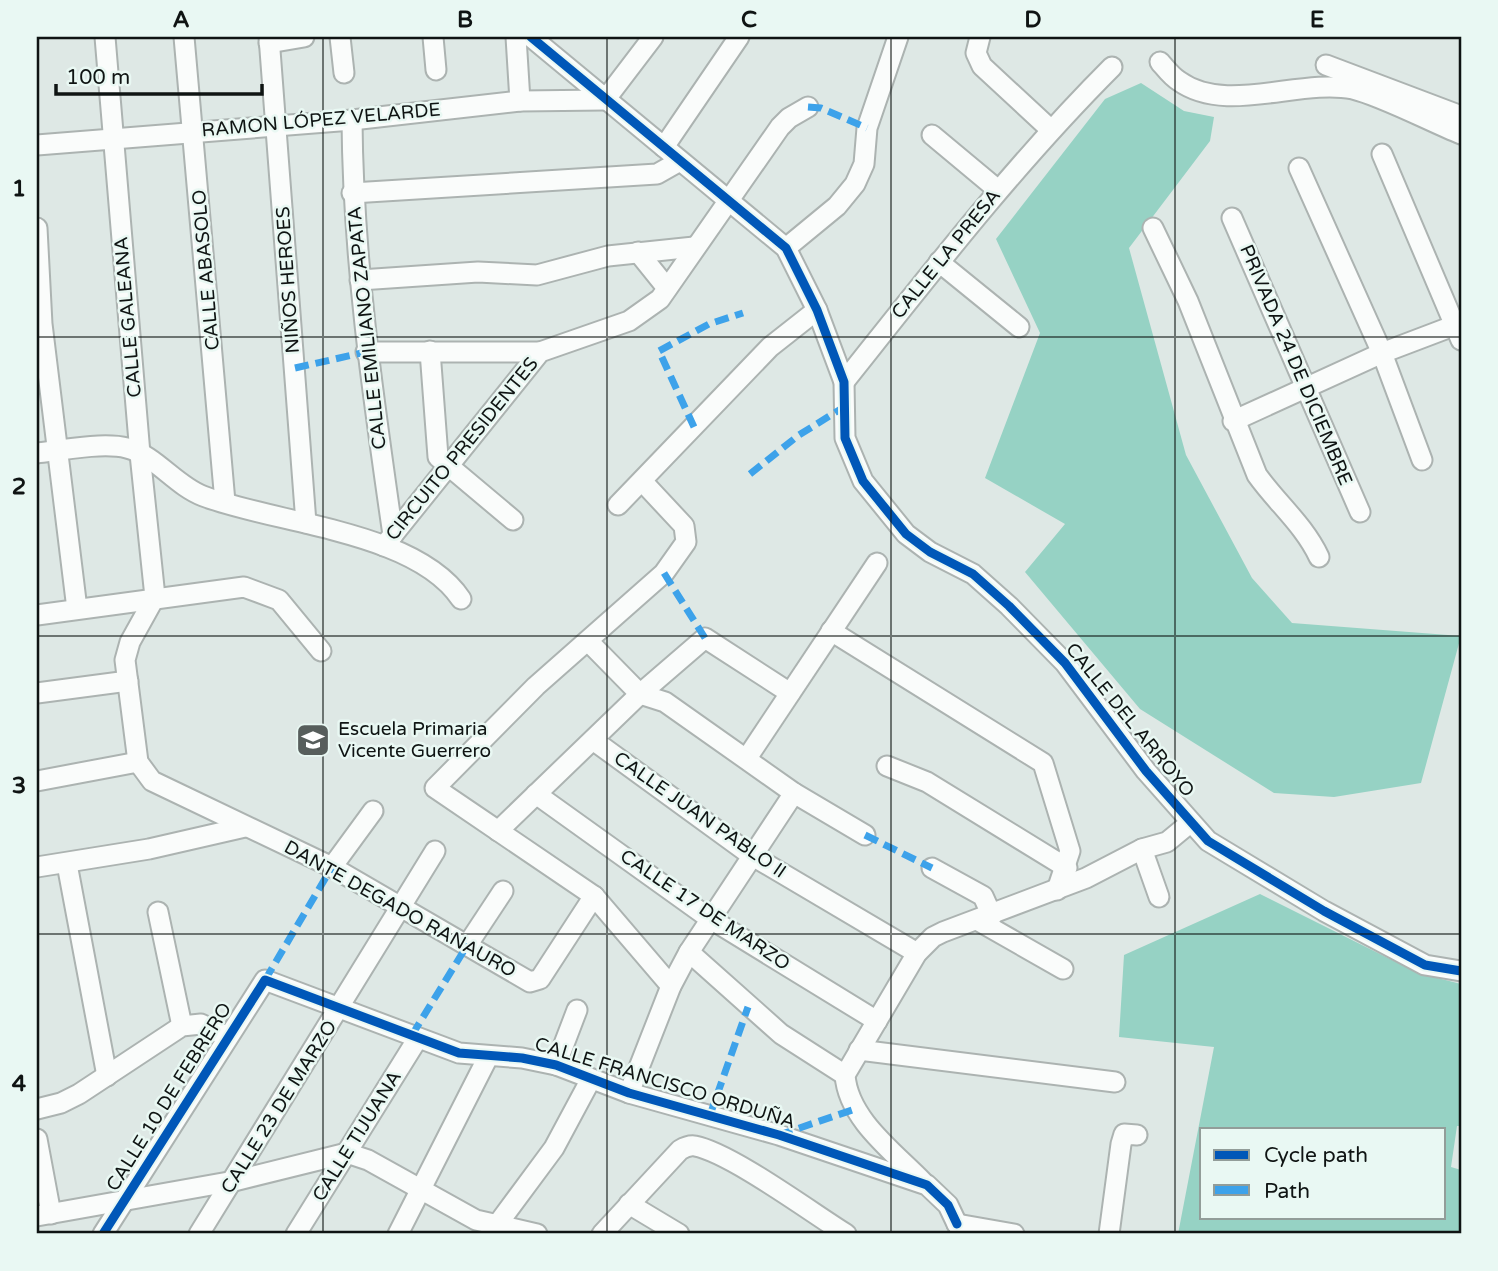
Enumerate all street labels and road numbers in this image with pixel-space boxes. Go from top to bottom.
street label: RAMON LÓPEZ VELARDE [200,98,441,141]
street label: CALLE LA PRESA [887,185,1005,323]
street label: CALLE ABASOLO [188,189,224,351]
street label: CALLE EMILIANO ZAPATA [343,205,391,451]
street label: NIÑOS HEROES [271,206,304,354]
street label: CALLE GALEANA [110,236,146,398]
street label: PRIVADA 24 DE DICIEMBRE [1235,241,1357,489]
street label: CIRCUITO PRESIDENTES [381,353,543,545]
street label: CALLE DEL ARROYO [1061,639,1199,801]
street label: CALLE JUAN PABLO II [610,747,790,883]
street label: DANTE DEGADO RANAURO [280,836,520,982]
street label: CALLE 17 DE MARZO [616,845,794,975]
street label: CALLE 10 DE FEBRERO [102,999,236,1195]
street label: CALLE 23 DE MARZO [217,1016,341,1198]
street label: CALLE FRANCISCO ORDUÑA [532,1032,798,1133]
street label: CALLE TIJUANA [308,1067,406,1205]

